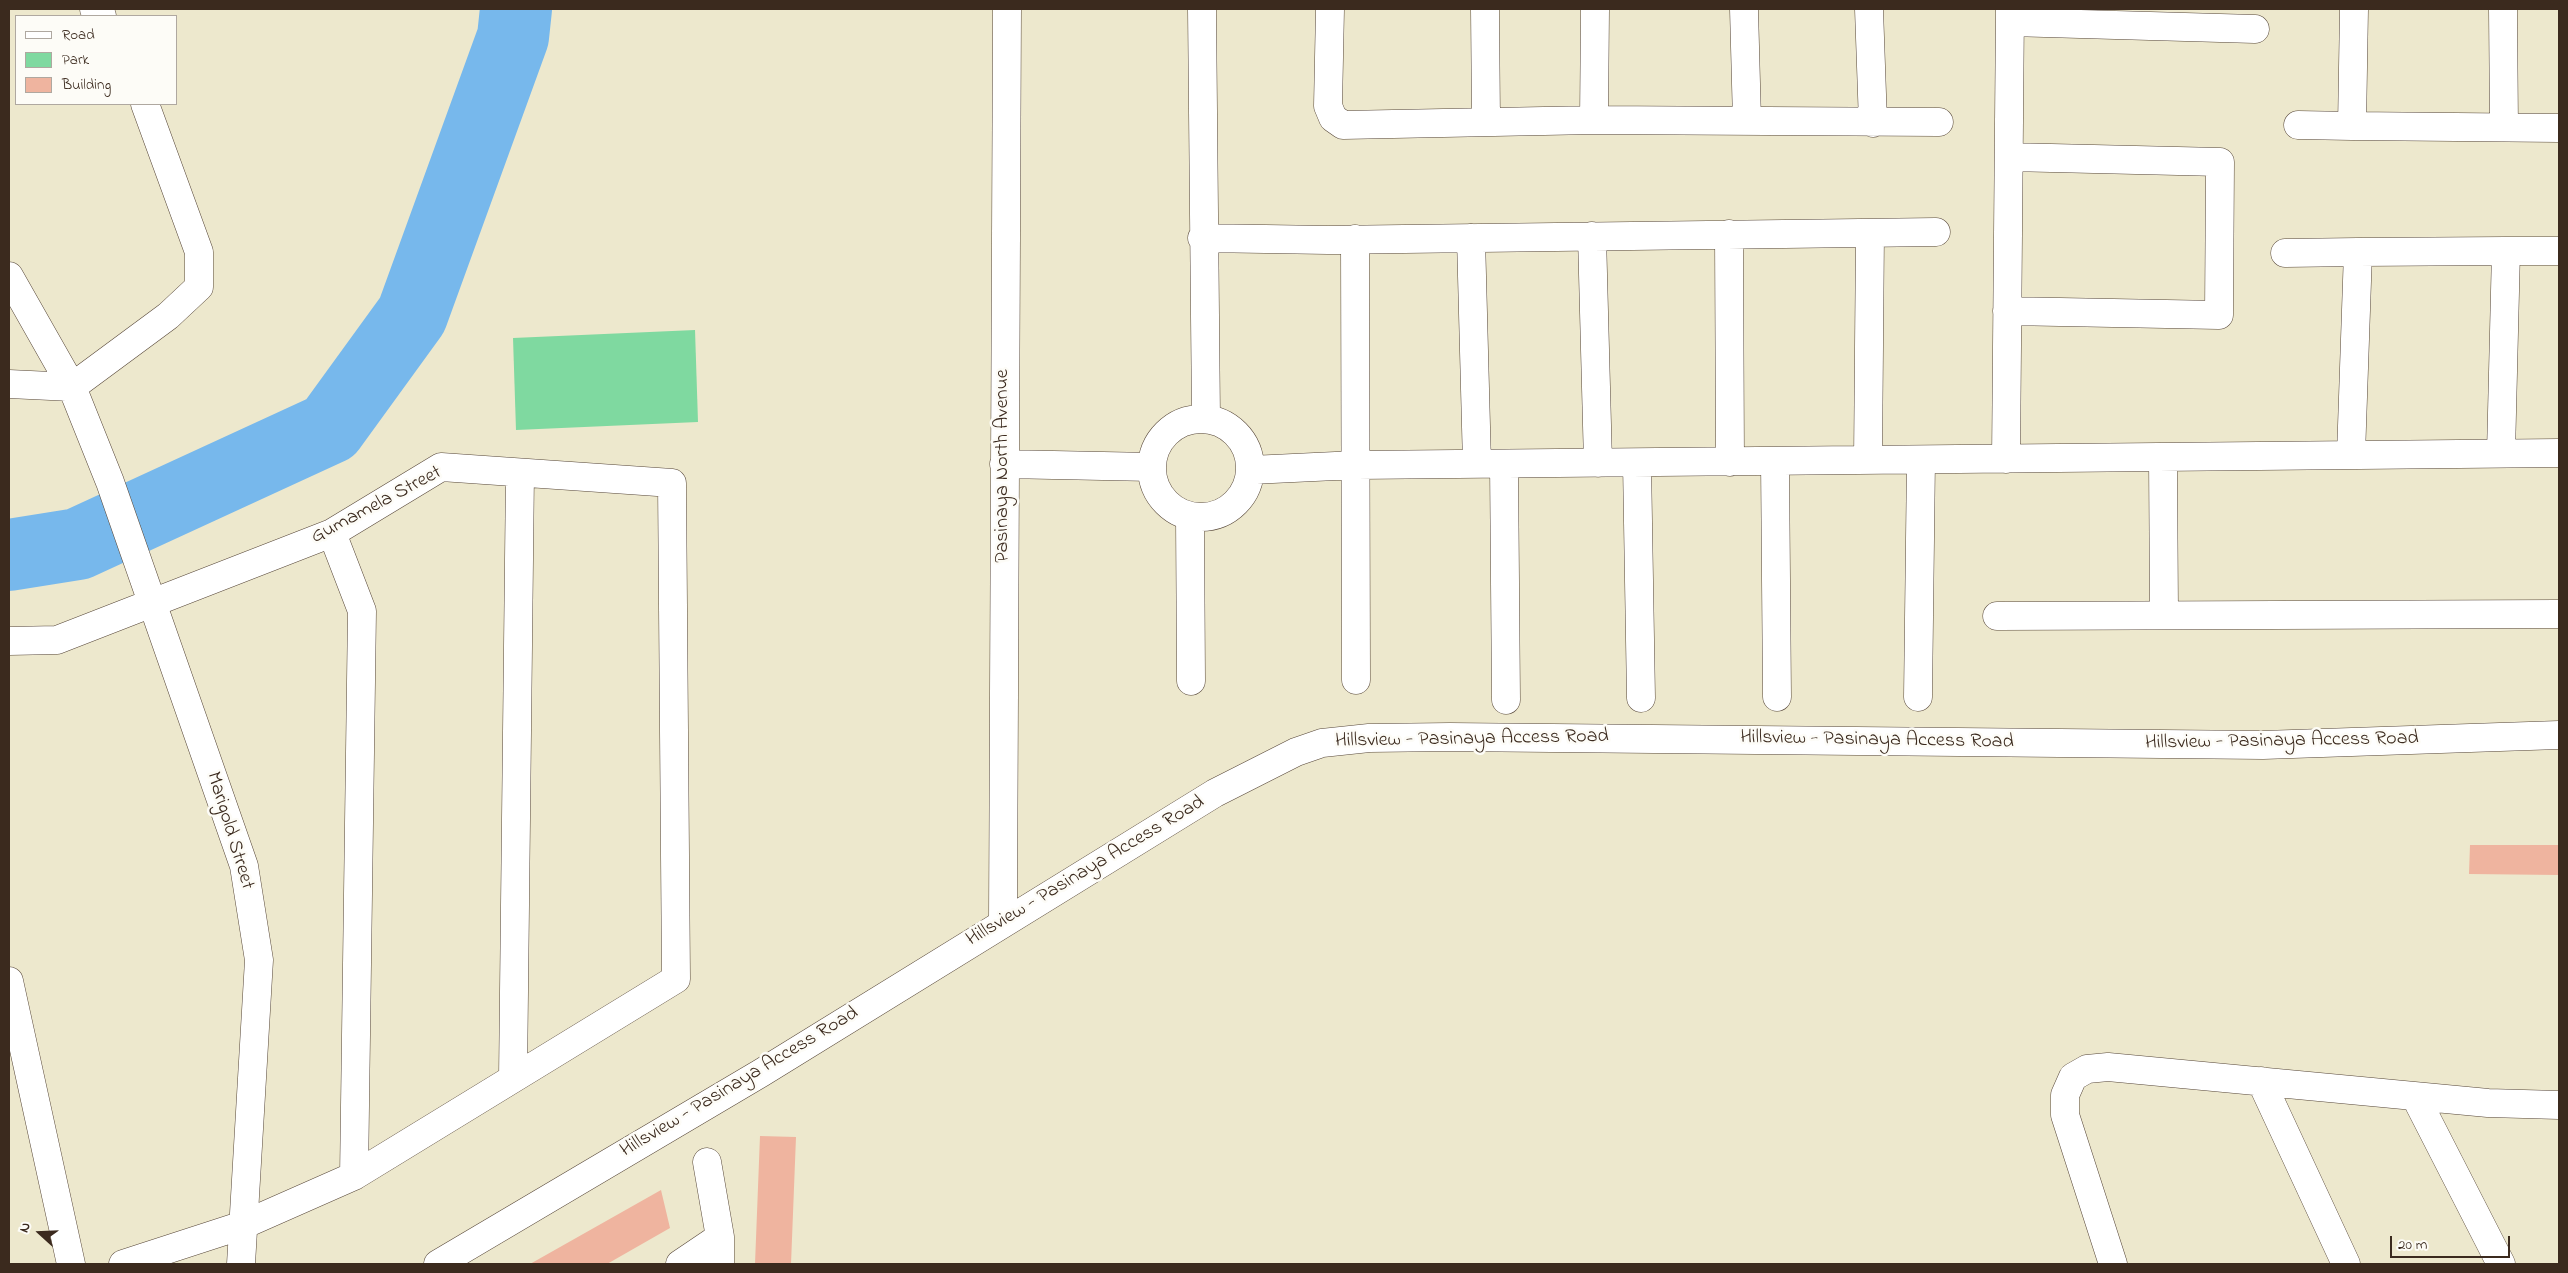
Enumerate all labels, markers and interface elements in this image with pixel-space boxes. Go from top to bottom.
legend [15,15,178,105]
text: Road [62,24,95,46]
text: Park [62,49,89,71]
text: Building [62,74,111,96]
street label: Pasinaya North Avenue [992,369,1016,563]
street label: Gumamela Street [308,462,446,550]
street label: Hillsview - Pasinaya Access Road [1335,726,1609,754]
street label: Hillsview - Pasinaya Access Road [1740,727,2014,755]
street label: Hillsview - Pasinaya Access Road [2145,728,2419,756]
street label: Marigold Street [200,769,258,893]
street label: Hillsview - Pasinaya Access Road [963,791,1209,953]
street label: Hillsview - Pasinaya Access Road [617,1002,863,1164]
north arrow [15,1208,65,1258]
text: N [14,1220,37,1236]
scale bar [2393,1226,2513,1258]
text: 20 m [2398,1234,2427,1256]

